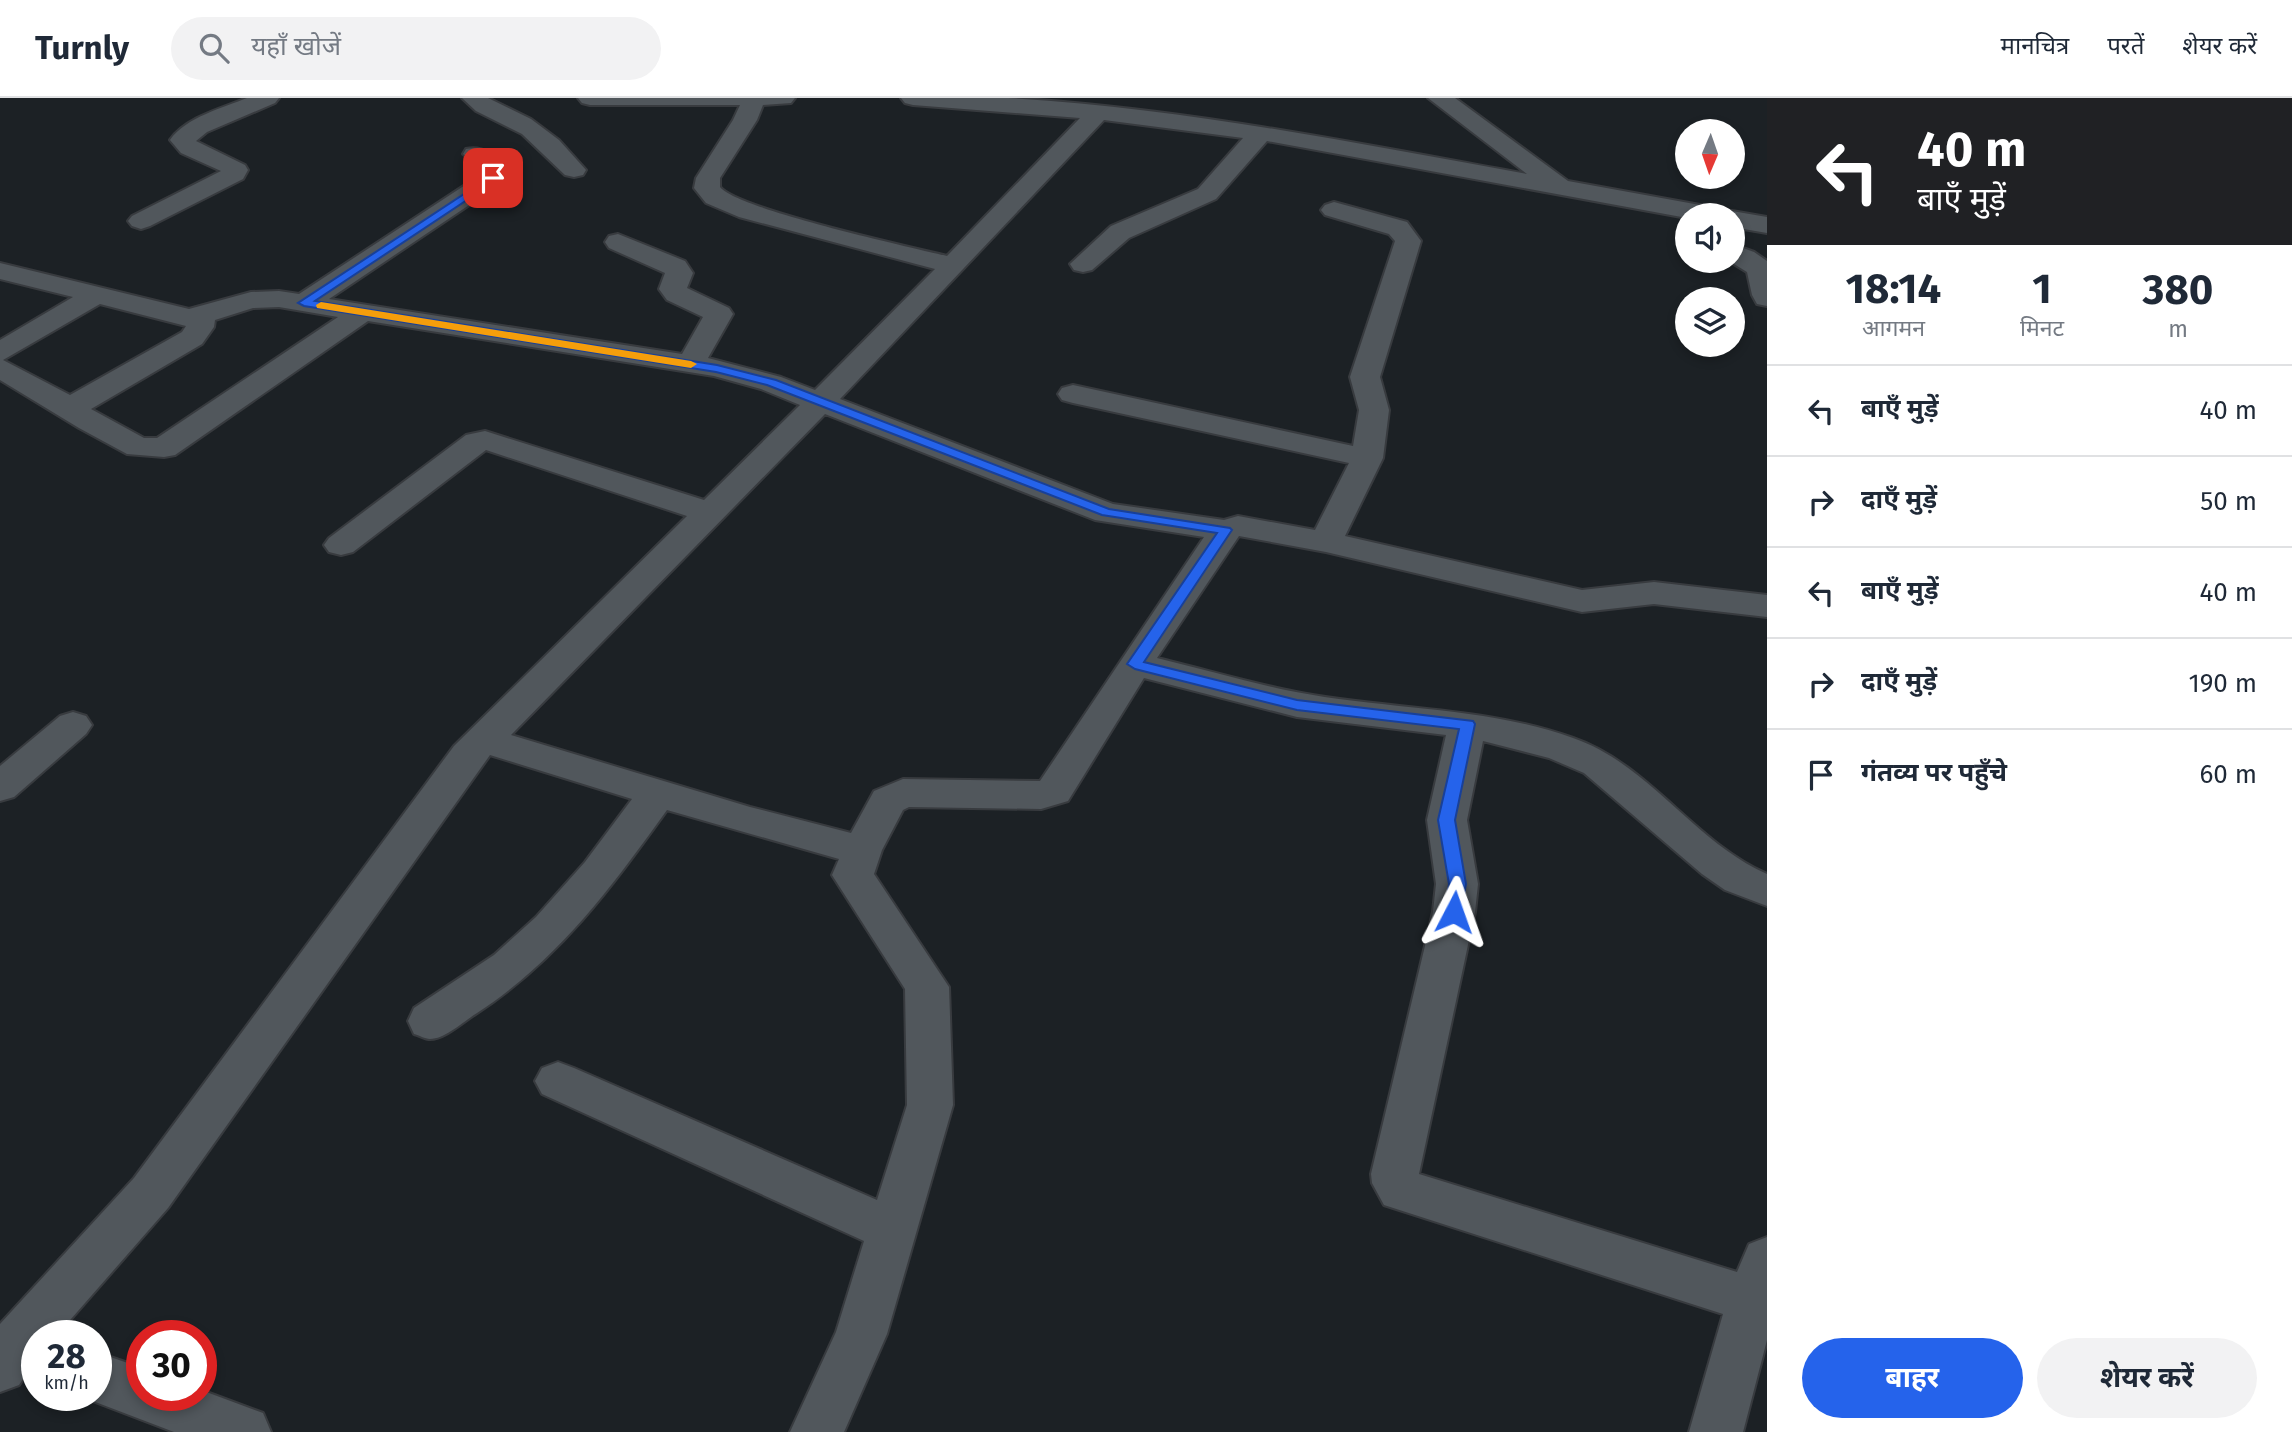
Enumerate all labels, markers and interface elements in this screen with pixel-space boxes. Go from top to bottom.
search box [171,17,661,80]
text: Turnly [35,28,129,68]
icon: search [195,29,233,67]
text: यहाँ खोजें [251,31,341,62]
text: मानचित्र [2001,32,2069,60]
text: परतें [2107,32,2144,60]
text: शेयर करें [2182,32,2257,60]
north arrow [1675,119,1745,189]
map controls [1675,119,1745,357]
text: 40 m [1917,120,2026,179]
icon: left [1802,126,1893,217]
pin [463,148,523,208]
icon: arrive [474,159,512,197]
text: बाएँ मुड़ें [1917,180,2006,218]
button: sound [1675,203,1745,273]
text: 18:14 [1846,264,1941,314]
text: 1 [2032,264,2052,314]
text: 380 [2143,265,2213,315]
button: layers [1675,287,1745,357]
text: आगमन [1862,314,1925,342]
text: मिनट [2020,314,2064,342]
text: m [2168,315,2188,343]
icon: left [1802,392,1840,430]
text: बाएँ मुड़ें [1861,393,1938,424]
text: 40 m [2199,395,2257,426]
icon: right [1802,483,1840,521]
text: दाएँ मुड़ें [1861,484,1937,515]
text: 50 m [2200,486,2257,517]
icon: left [1802,574,1840,612]
text: बाएँ मुड़ें [1861,575,1938,606]
text: 40 m [2199,577,2257,608]
icon: right [1802,665,1840,703]
text: दाएँ मुड़ें [1861,666,1937,697]
text: 190 m [2188,668,2257,699]
icon: arrive [1802,756,1840,794]
text: गंतव्य पर पहुँचे [1861,757,2007,788]
text: 60 m [2199,759,2257,790]
position arrow [1417,875,1491,949]
speed limit sign: 30 [126,1320,217,1411]
text: 28 [47,1335,86,1377]
button: बाहर [1802,1338,2023,1418]
button: शेयर करें [2037,1338,2257,1418]
text: km/h [44,1372,89,1394]

